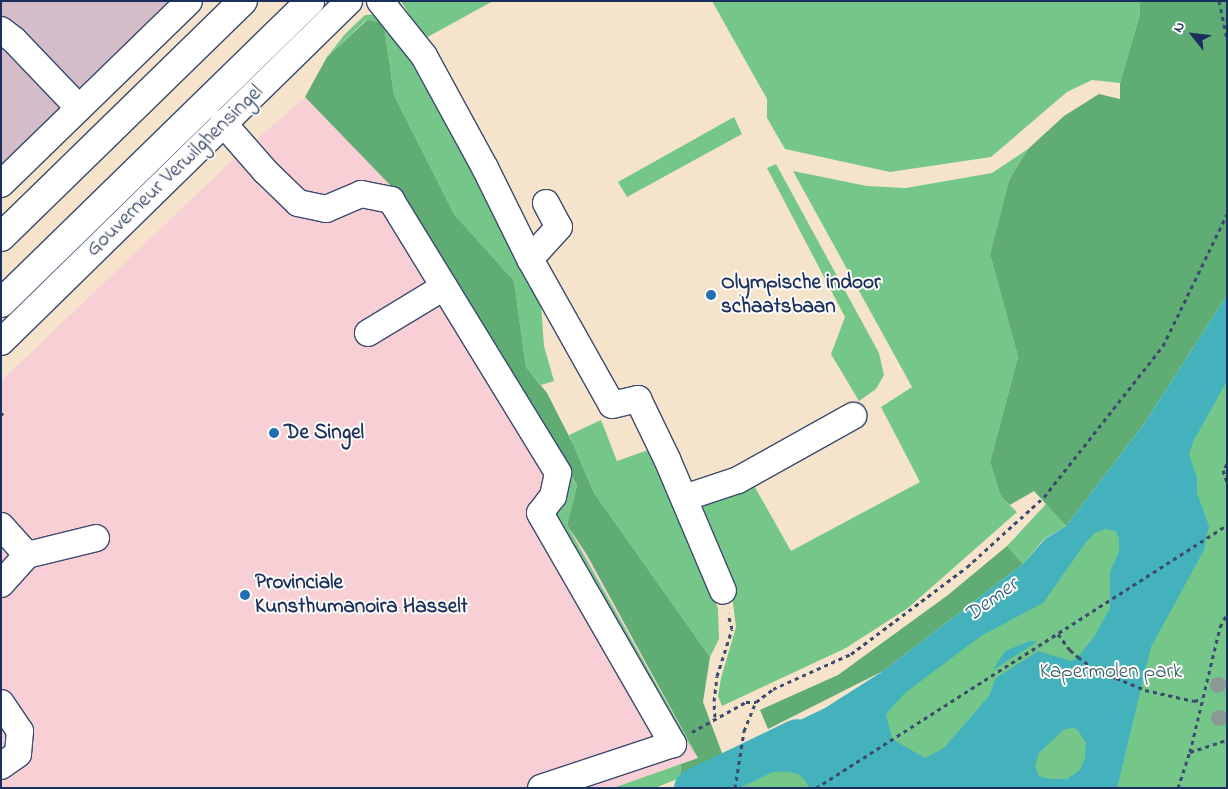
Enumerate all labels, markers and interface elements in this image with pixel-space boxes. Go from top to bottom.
north arrow [1168,10,1218,60]
text: N [1168,18,1191,37]
street label: Gouverneur Verwilghensingel [81,80,269,262]
place label: Olympische indoor schaatsbaan [721,270,880,320]
marker: Olympische indoor schaatsbaan [705,289,717,301]
place label: De Singel [284,420,364,446]
marker: De Singel [268,427,280,439]
place label: Provinciale Kunsthumanoira Hasselt [255,570,468,620]
water label: Demer [960,573,1024,629]
marker: Provinciale Kunsthumanoira Hasselt [239,589,251,601]
park label: Kapermolen park [1040,659,1182,685]

